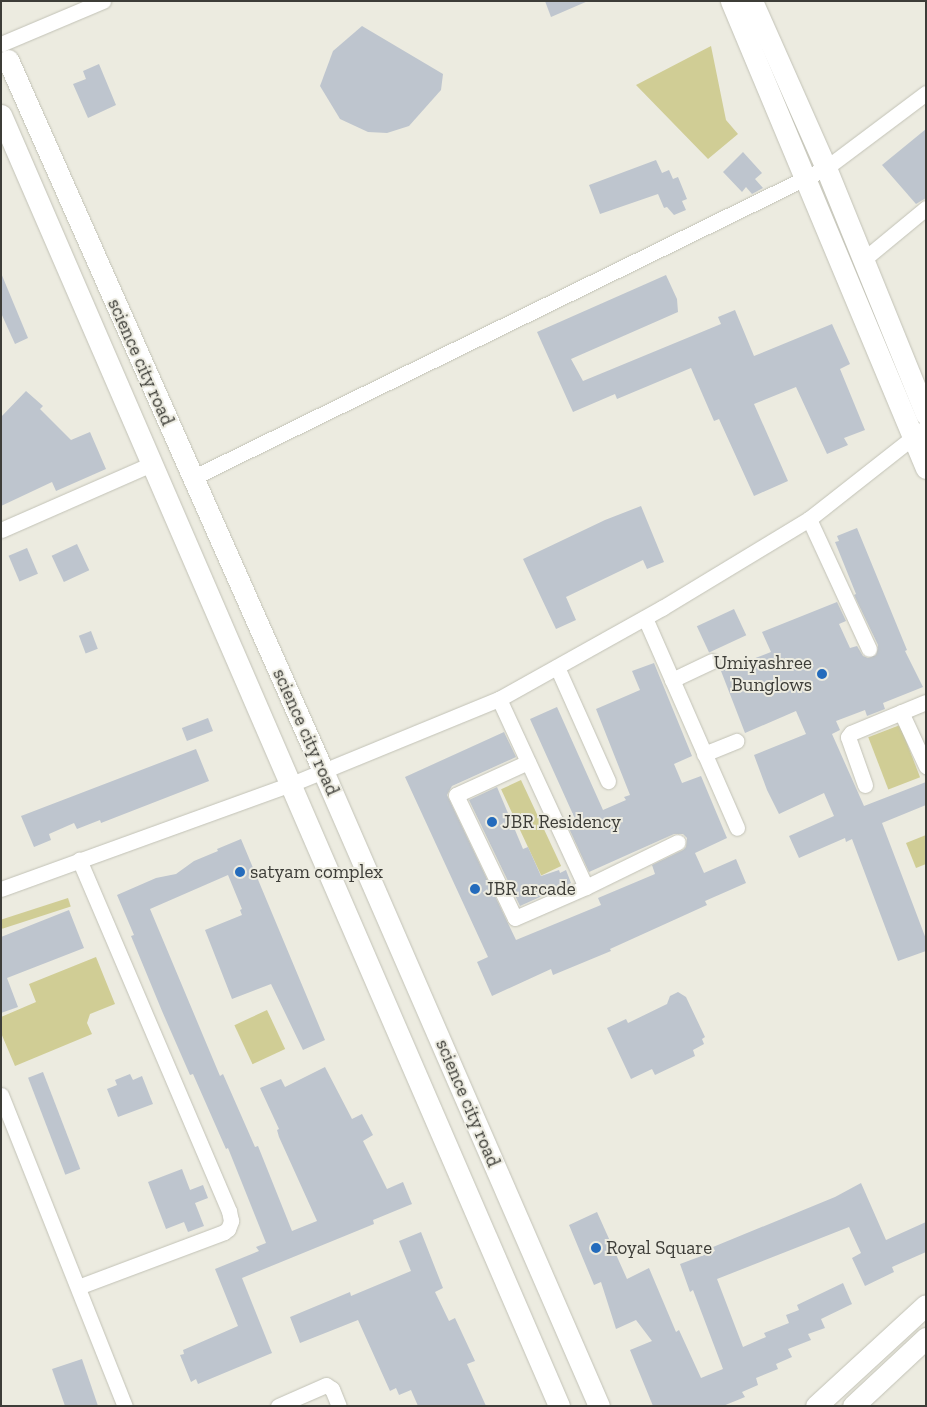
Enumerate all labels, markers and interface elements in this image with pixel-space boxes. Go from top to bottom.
street label: science city road [103,295,179,429]
place label: Umiyashree Bunglows [714,652,812,696]
street label: science city road [268,665,344,799]
marker: Umiyashree Bunglows [816,668,828,680]
place label: JBR Residency [502,811,621,833]
marker: JBR Residency [486,816,498,828]
place label: satyam complex [250,861,383,883]
marker: satyam complex [234,866,246,878]
place label: JBR arcade [485,878,576,900]
marker: JBR arcade [469,883,481,895]
street label: science city road [431,1036,505,1170]
place label: Royal Square [606,1237,712,1259]
marker: Royal Square [590,1242,602,1254]

